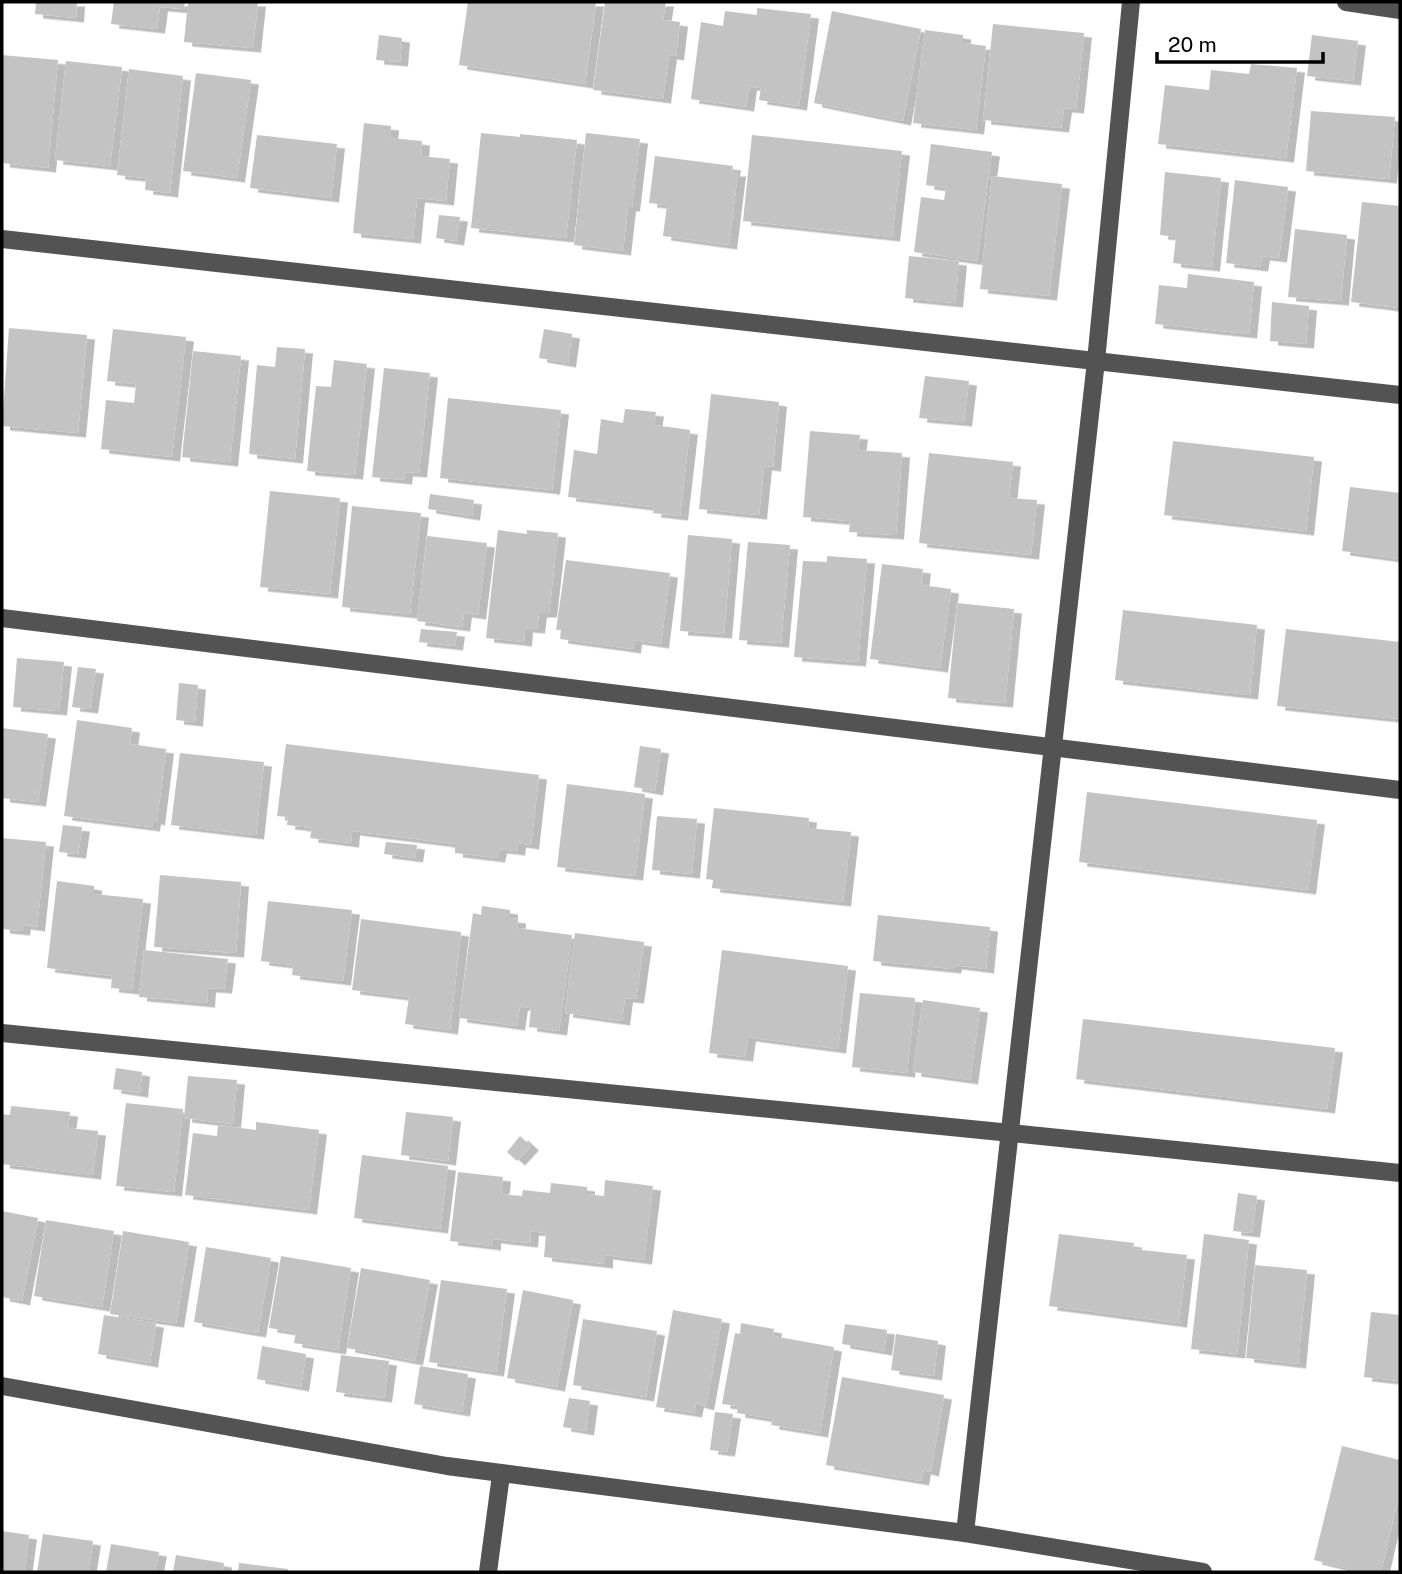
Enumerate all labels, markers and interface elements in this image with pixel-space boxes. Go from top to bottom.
scale bar [1157,21,1323,65]
text: 20 m [1168,32,1217,57]

